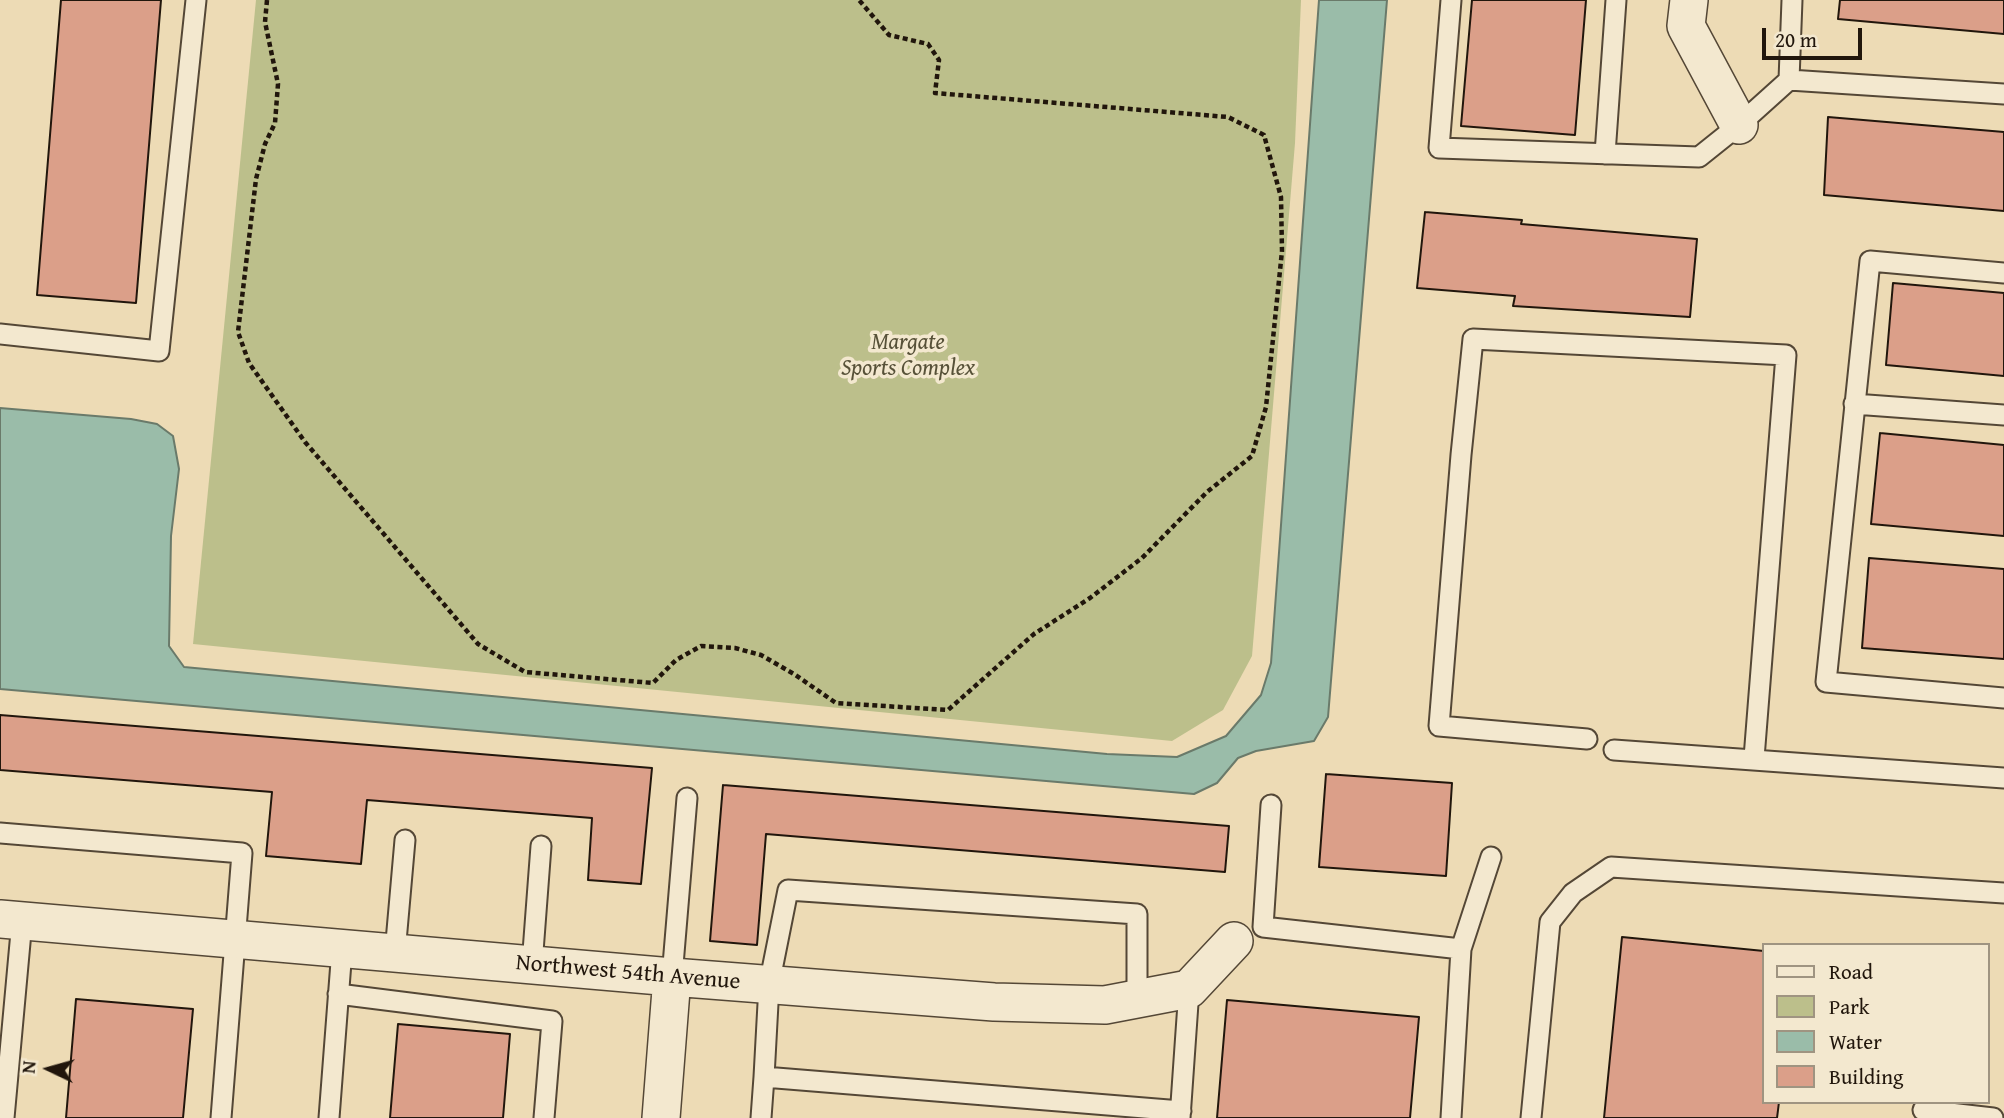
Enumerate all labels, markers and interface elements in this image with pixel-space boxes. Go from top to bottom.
scale bar [1766,14,1866,58]
text: 20 m [1775,24,1817,55]
park label: Margate Sports Complex [841,329,975,383]
legend [1762,943,1990,1104]
street label: Northwest 54th Avenue [515,949,741,997]
text: Road [1829,956,1873,987]
text: Park [1829,991,1870,1022]
text: Water [1829,1026,1882,1057]
north arrow [14,1034,84,1104]
text: N [14,1060,43,1075]
text: Building [1829,1061,1903,1092]

